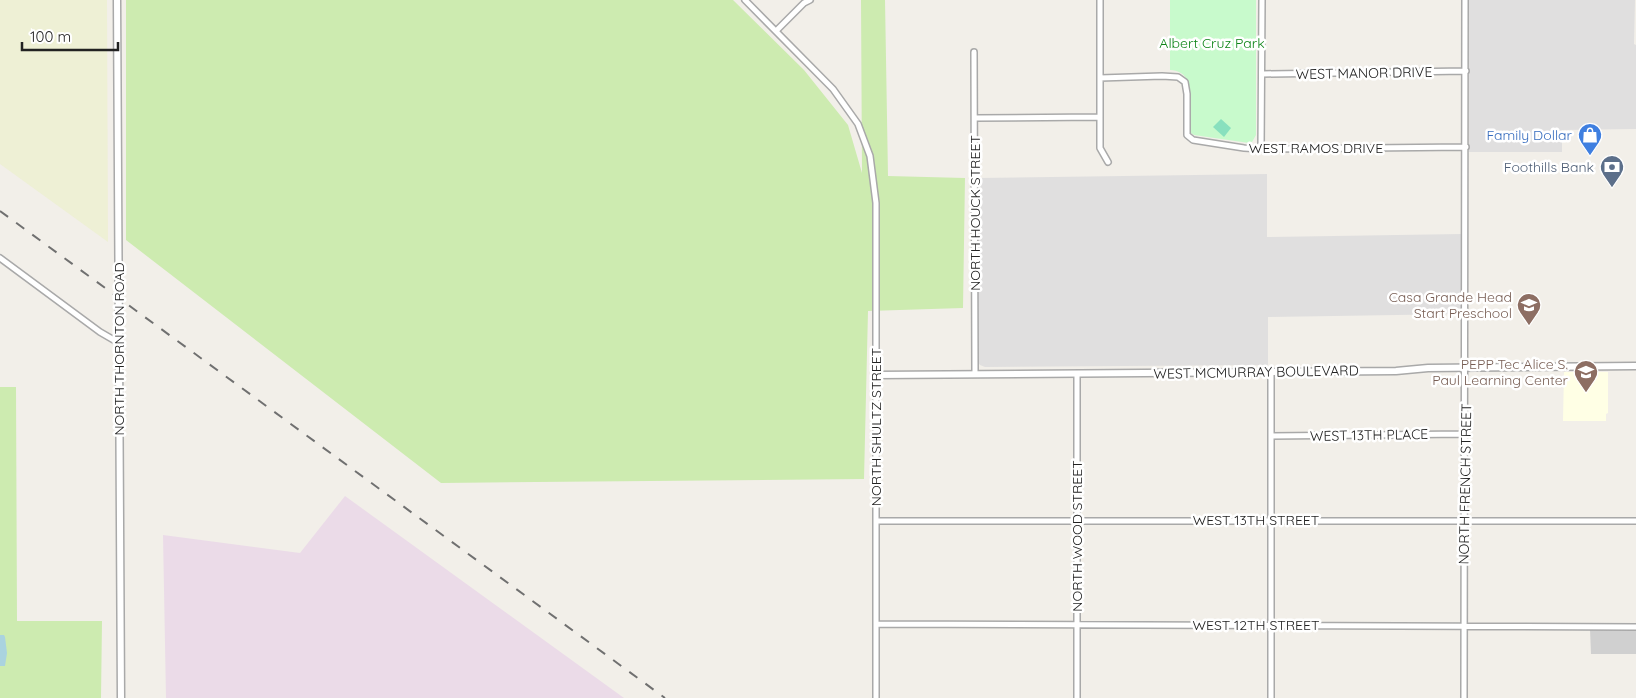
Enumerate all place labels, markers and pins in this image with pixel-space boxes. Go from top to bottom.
shop icon: Family Dollar [1577,122,1603,156]
place label: Family Dollar [1486,126,1573,144]
bank icon: Foothills Bank [1599,154,1625,188]
place label: Foothills Bank [1504,158,1594,176]
place label: Casa Grande Head Start Preschool [1389,288,1512,322]
school or university icon: Casa Grande Head Start Preschool [1516,292,1542,326]
place label: PEPP Tec Alice S. Paul Learning Center [1432,355,1569,389]
school or university icon: PEPP Tec Alice S. Paul Learning Center [1573,359,1599,393]

